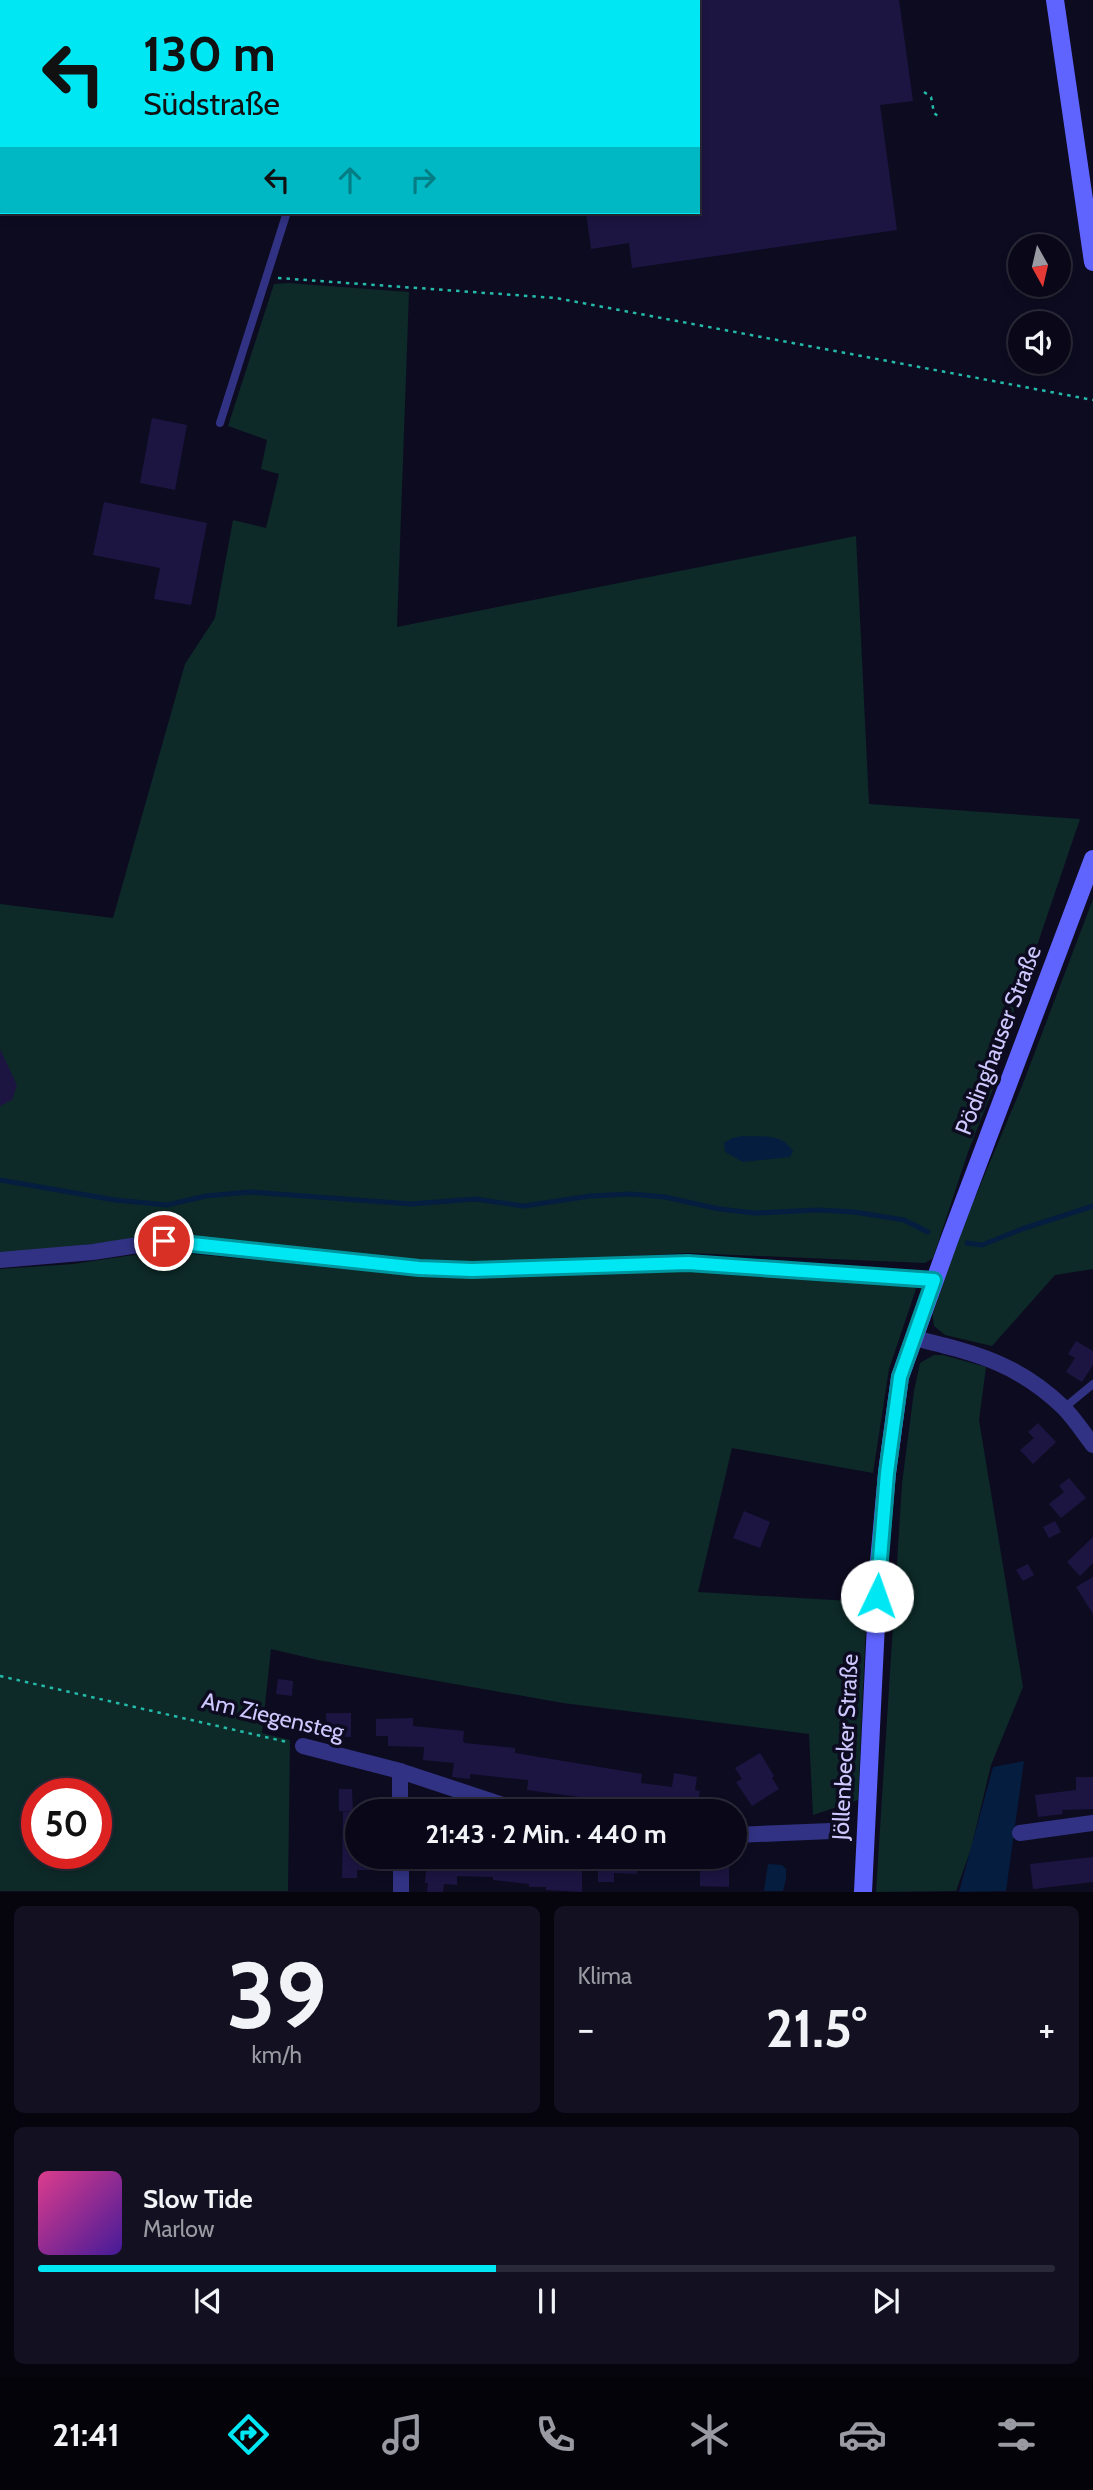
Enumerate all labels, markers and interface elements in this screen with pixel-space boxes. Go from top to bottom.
text: 130 m [143,24,276,83]
icon: left [28,28,119,119]
text: Südstraße [143,84,280,123]
icon: left [258,161,296,199]
icon: ahead [331,161,369,199]
icon: right [404,161,442,199]
north arrow [1008,234,1071,298]
map controls [1008,234,1071,374]
button: sound [1008,311,1071,374]
street label: Pödinghauser Straße [949,941,1047,1139]
pin [134,1211,194,1271]
icon: arrive [145,1222,183,1260]
position arrow [840,1559,914,1633]
street label: Jöllenbecker Straße [826,1653,864,1842]
street label: Am Ziegensteg [199,1686,347,1746]
speed limit sign: 50 [21,1778,112,1869]
text: 21:43 · 2 Min. · 440 m [425,1818,667,1850]
text: 39 [227,1940,327,2051]
text: Klima [578,1962,632,1990]
text: 21.5° [766,1997,867,2060]
text: − [578,2005,594,2052]
text: + [1038,2005,1055,2052]
text: km/h [252,2041,302,2069]
text: Slow Tide [143,2183,253,2215]
text: Marlow [143,2215,214,2243]
icon: previous [189,2282,227,2320]
icon: pause [528,2282,566,2320]
icon: next [867,2282,905,2320]
icon: directions [224,2410,273,2459]
icon: music [378,2410,427,2459]
icon: phone [531,2410,580,2459]
icon: climate [685,2410,734,2459]
icon: car [838,2410,887,2459]
icon: filters [992,2410,1041,2459]
text: 21:41 [52,2415,120,2454]

